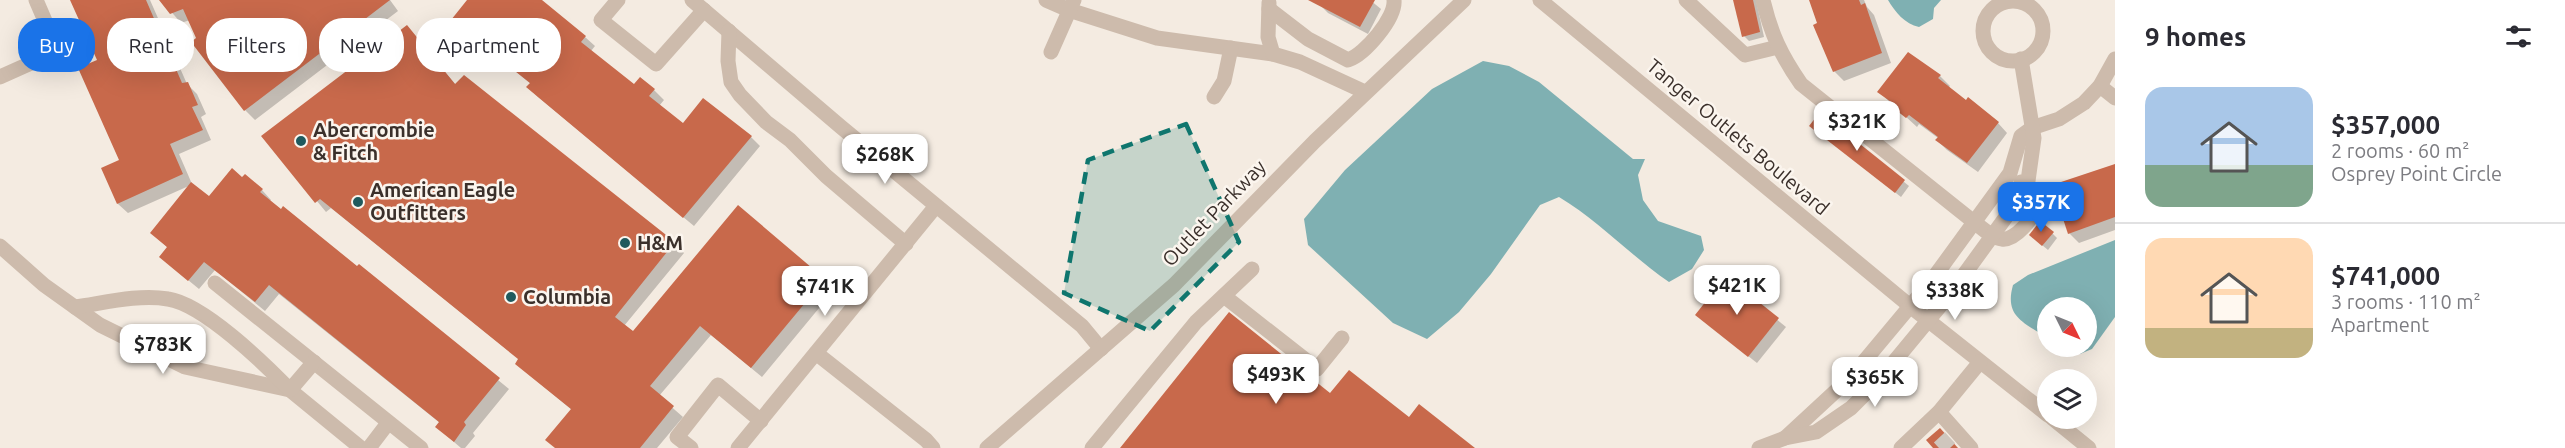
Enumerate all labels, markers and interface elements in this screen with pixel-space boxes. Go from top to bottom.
chip: Buy [18,18,95,72]
chip: Rent [107,18,194,72]
chip: Filters [206,18,307,72]
chip: New [319,18,404,72]
chip: Apartment [416,18,561,72]
icon: filters [2502,20,2535,53]
text: 9 homes [2145,22,2246,51]
street label: Tanger Outlets Boulevard [1643,54,1834,219]
pin: $321K [1815,101,1899,152]
text: $321K [1828,109,1886,132]
text: $357,000 [2331,110,2440,139]
icon: home [2193,111,2265,183]
place label: Abercrombie & Fitch [313,118,435,164]
marker: Abercrombie & Fitch [294,134,308,148]
pin: $268K [843,134,927,185]
text: 2 rooms · 60 m² [2331,139,2469,162]
text: $268K [856,142,914,165]
street label: Outlet Parkway [1157,155,1270,271]
text: Osprey Point Circle [2331,162,2502,185]
place label: American Eagle Outfitters [370,178,515,224]
pin: $357K [1999,182,2083,233]
text: $357K [2012,190,2070,213]
marker: American Eagle Outfitters [351,195,365,209]
place label: H&M [637,231,683,254]
marker: H&M [618,236,632,250]
text: $741,000 [2331,261,2440,290]
icon: home [2193,262,2265,334]
pin: $421K [1695,265,1779,316]
pin: $741K [783,266,867,317]
pin: $338K [1913,270,1997,321]
text: $421K [1708,273,1766,296]
text: $741K [796,274,854,297]
text: $338K [1926,278,1984,301]
place label: Columbia [523,285,611,308]
marker: Columbia [504,290,518,304]
text: 3 rooms · 110 m² [2331,290,2481,313]
north arrow [2037,297,2097,357]
map controls [2037,297,2097,429]
text: Apartment [2331,313,2429,336]
pin: $783K [121,324,205,375]
text: $783K [134,332,192,355]
pin: $493K [1234,354,1318,405]
pin: $365K [1833,357,1917,408]
text: $493K [1247,362,1305,385]
text: $365K [1846,365,1904,388]
button: layers [2037,369,2097,429]

